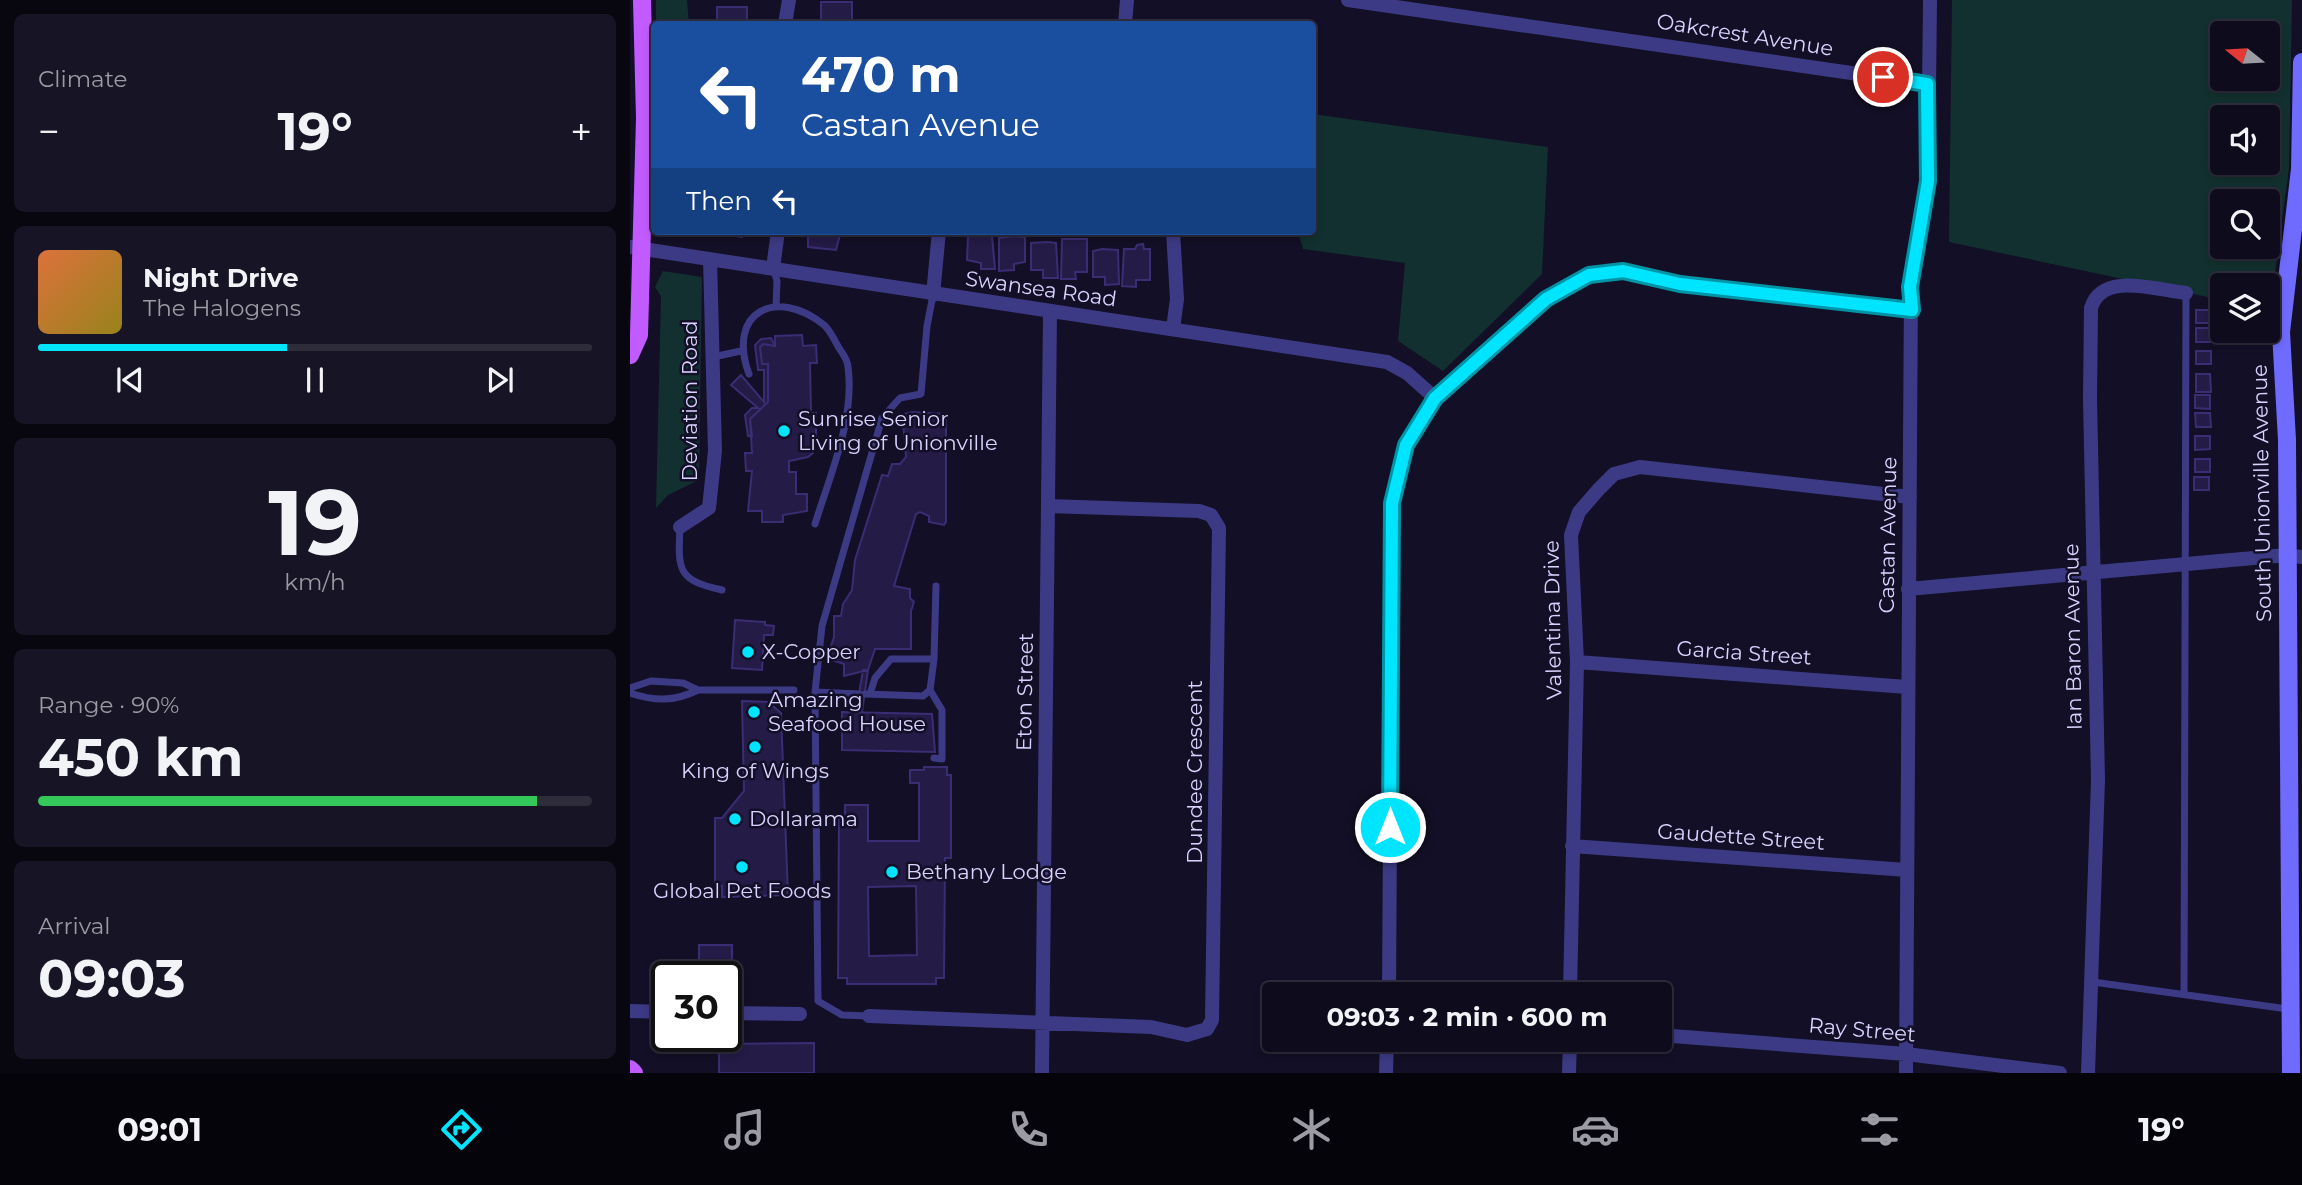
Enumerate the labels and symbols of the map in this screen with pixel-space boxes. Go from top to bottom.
street label: Oakcrest Avenue [1655,8,1835,61]
north arrow [2210,21,2280,91]
pin [1853,47,1913,107]
street label: Swansea Road [964,265,1118,312]
street label: Deviation Road [677,320,702,482]
street label: South Unionville Avenue [2247,364,2276,622]
place label: Sunrise Senior Living of Unionville [798,406,998,455]
marker: Sunrise Senior Living of Unionville [776,423,792,439]
street label: Castan Avenue [1874,456,1901,614]
street label: Valentina Drive [1539,540,1566,700]
street label: Ian Baron Avenue [2058,543,2087,731]
street label: Eton Street [1011,633,1038,751]
street label: Garcia Street [1676,635,1812,670]
place label: X-Copper [762,639,861,664]
marker: X-Copper [740,644,756,660]
street label: Dundee Crescent [1182,680,1207,864]
place label: Amazing Seafood House [768,687,926,736]
marker: Amazing Seafood House [746,704,762,720]
marker: King of Wings [747,739,763,755]
place label: King of Wings [681,758,829,783]
position arrow [1353,790,1427,864]
place label: Dollarama [749,806,858,831]
marker: Dollarama [727,811,743,827]
street label: Gaudette Street [1657,818,1826,855]
marker: Global Pet Foods [734,859,750,875]
place label: Bethany Lodge [906,859,1067,884]
marker: Bethany Lodge [884,864,900,880]
place label: Global Pet Foods [653,878,831,903]
speed limit sign: 30 [651,961,742,1052]
street label: Ray Street [1807,1012,1917,1047]

